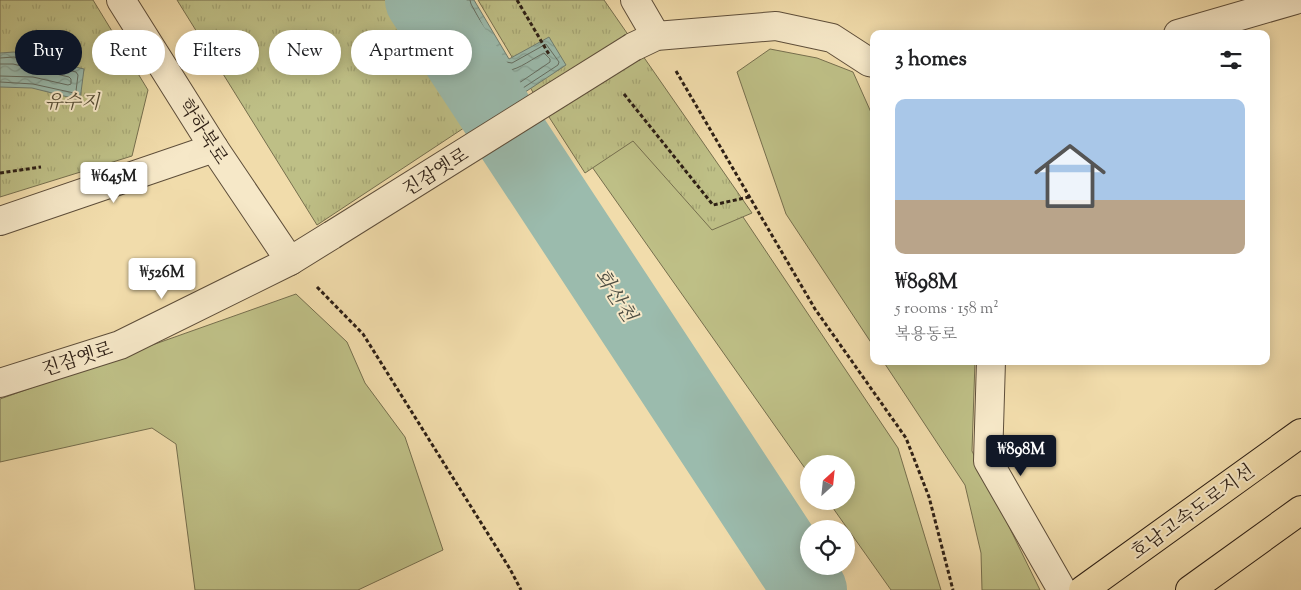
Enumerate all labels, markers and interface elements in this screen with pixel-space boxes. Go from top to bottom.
chip: Buy [15,30,82,75]
chip: Rent [92,30,165,75]
chip: Filters [175,30,259,75]
chip: New [269,30,341,75]
chip: Apartment [351,30,472,75]
text: 3 homes [895,45,967,75]
icon: filters [1217,46,1245,74]
park label: 유수지 [44,90,101,117]
street label: 학하북로 [171,94,233,171]
icon: home [1025,131,1115,221]
street label: 진잠옛로 [398,142,475,204]
pin: ₩645M [79,162,149,204]
text: ₩645M [91,166,137,189]
pin: ₩526M [127,258,197,300]
text: ₩526M [139,262,185,285]
water label: 화산천 [586,264,643,330]
text: ₩898M [895,268,958,298]
text: 5 rooms · 158 m² [895,298,999,321]
text: 복용동로 [895,324,957,347]
street label: 진잠옛로 [39,336,117,385]
pin: ₩898M [986,434,1056,477]
text: ₩898M [997,439,1045,462]
north arrow [800,455,855,510]
map controls [800,455,855,575]
street label: 호남고속도로지선 [1126,459,1261,567]
button: locate [800,520,855,575]

